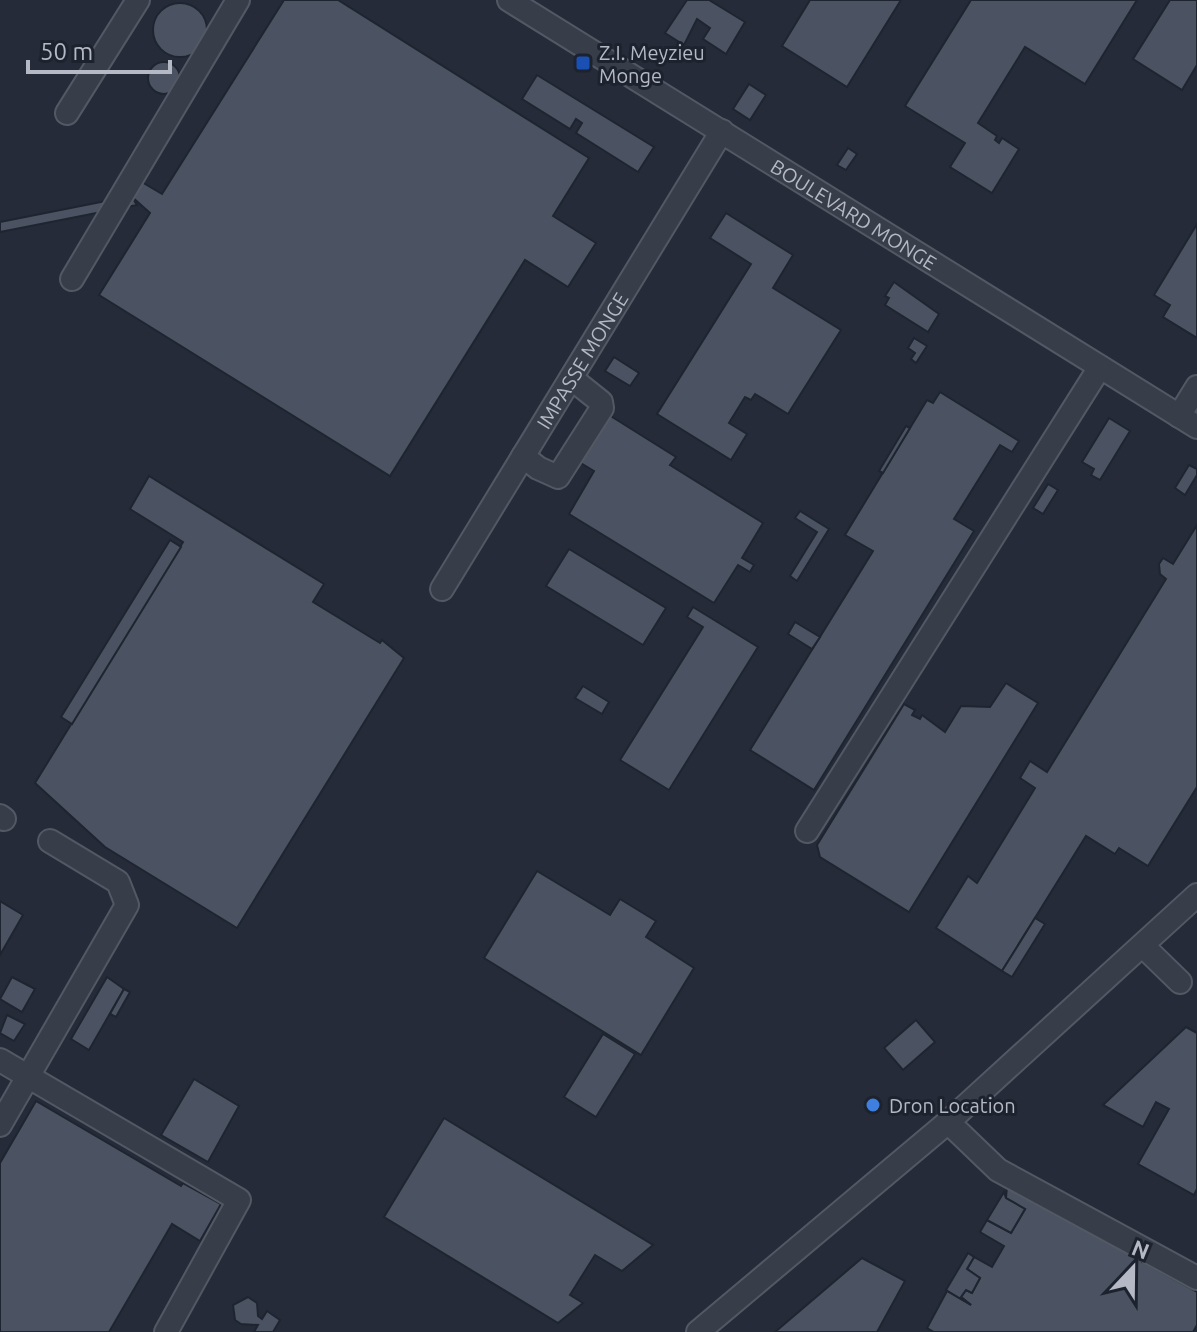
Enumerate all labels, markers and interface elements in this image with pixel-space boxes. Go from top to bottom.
scale bar [28,24,170,74]
text: 50 m [40,38,93,65]
place label: Z.I. Meyzieu Monge [599,41,705,87]
marker: Z.I. Meyzieu Monge [574,54,592,72]
street label: BOULEVARD MONGE [767,154,941,274]
street label: IMPASSE MONGE [531,288,632,433]
place label: Dron Location [889,1094,1016,1117]
marker: Dron Location [864,1096,882,1114]
north arrow [1093,1228,1173,1308]
text: N [1128,1234,1153,1264]

